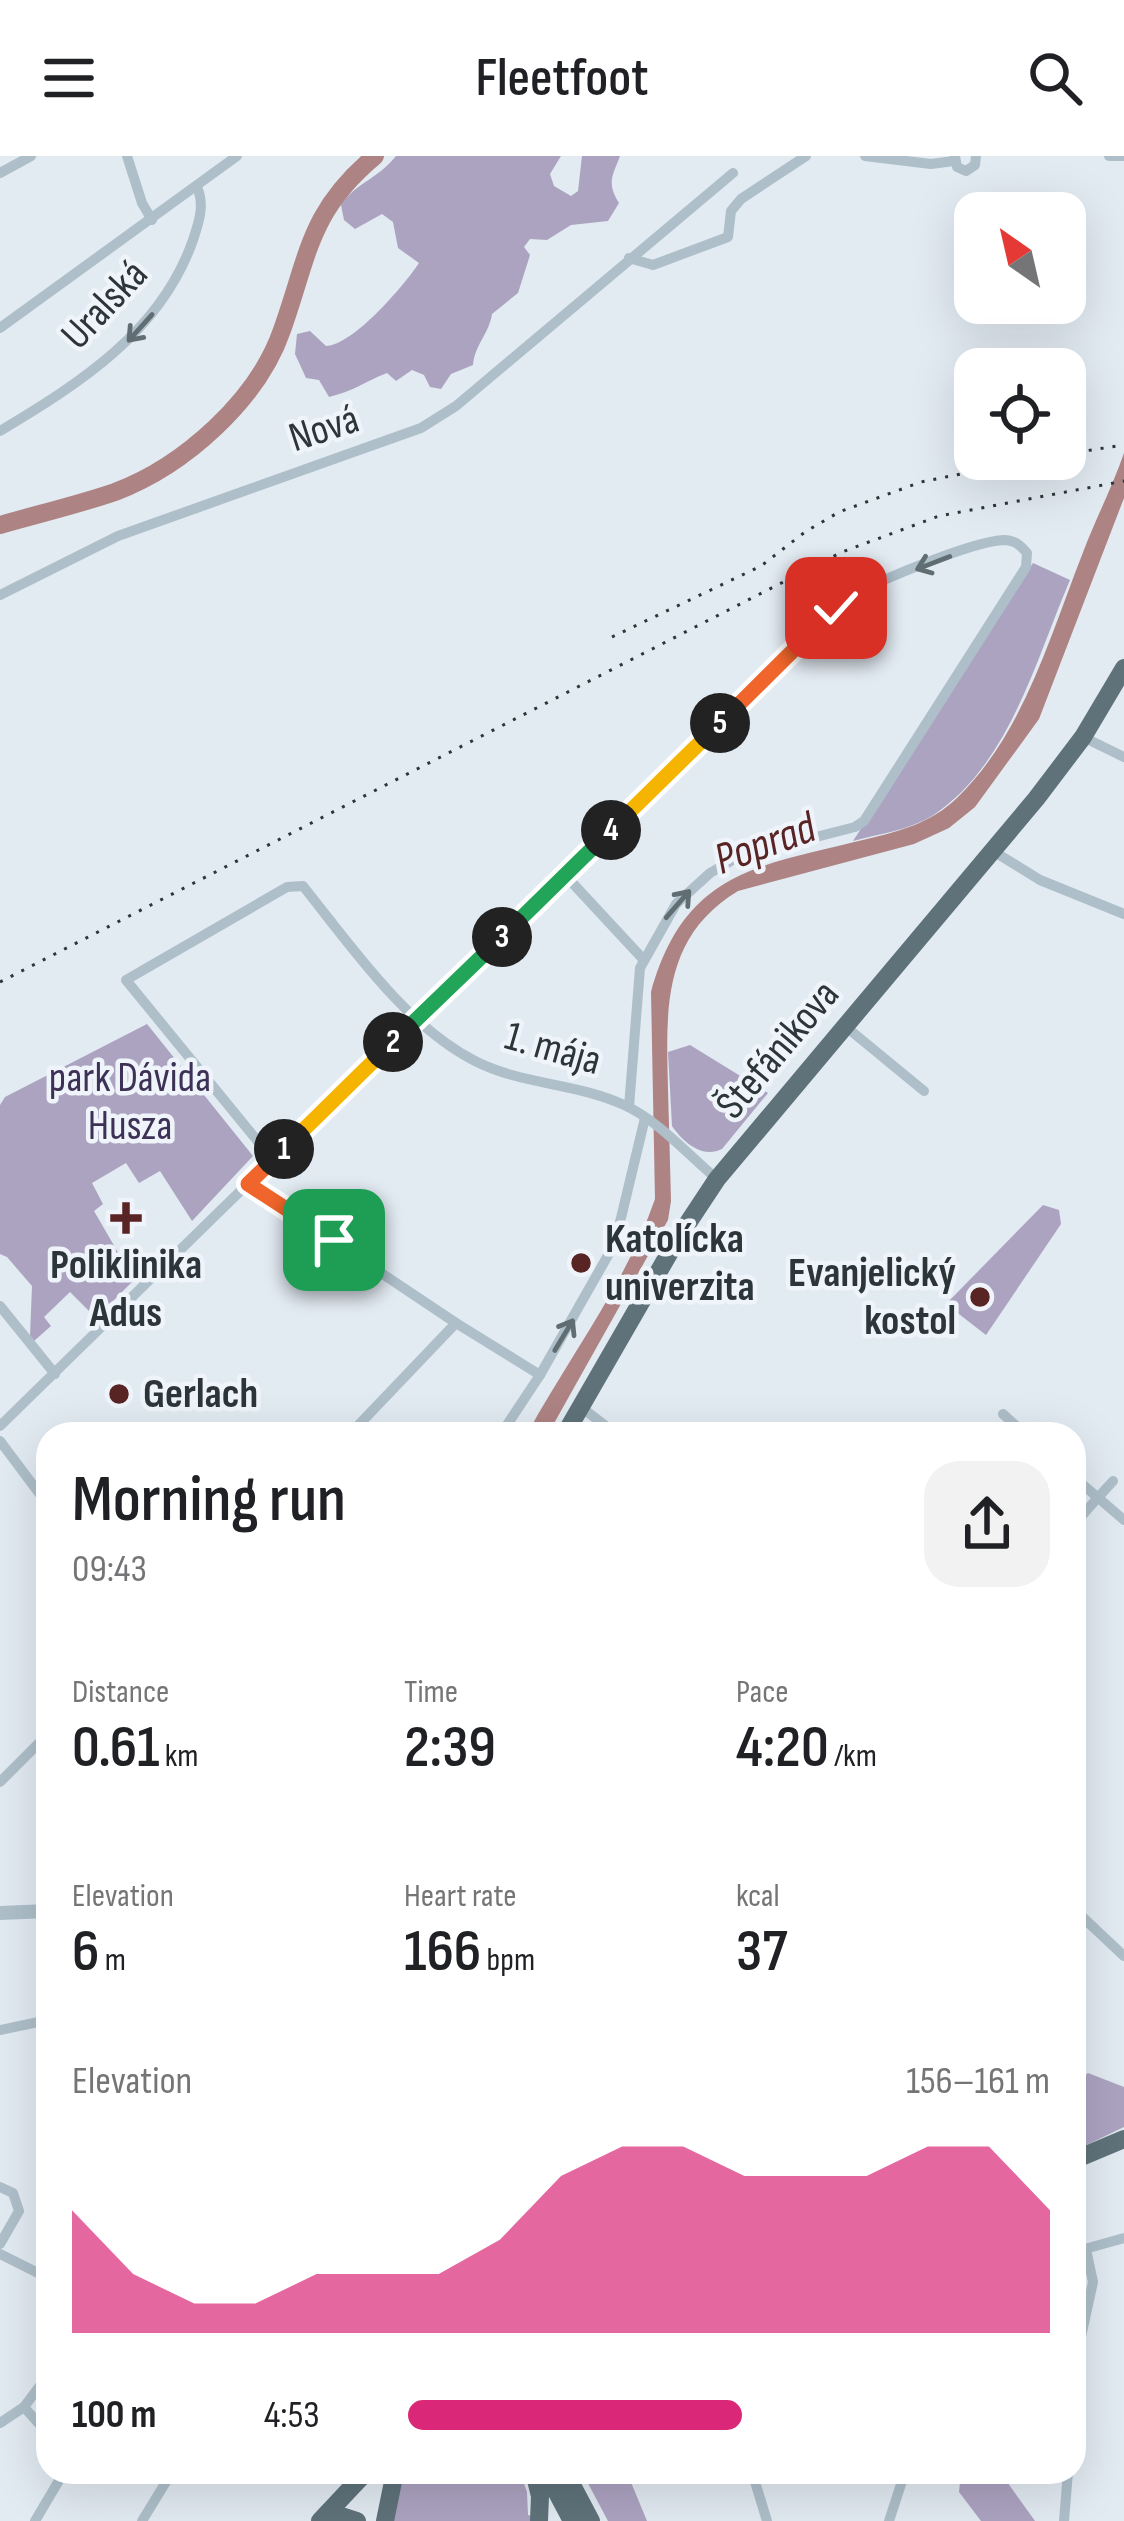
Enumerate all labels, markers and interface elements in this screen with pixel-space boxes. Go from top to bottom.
icon: menu [36,45,102,111]
icon: search [1022,45,1088,111]
text: Fleetfoot [476,46,649,111]
north arrow [954,192,1086,324]
map controls [954,192,1086,480]
street label: Uralská [51,250,159,360]
one-way arrow [127,312,154,342]
button: locate [954,348,1086,480]
street label: Nová [283,394,365,464]
one-way arrow [915,554,952,575]
pin [785,557,887,659]
icon: check [803,575,869,641]
pin: 5 [690,693,750,753]
text: 5 [713,703,727,743]
pin: 4 [581,800,641,860]
water label: Poprad [707,800,825,888]
text: 4 [603,810,619,850]
one-way arrow [663,889,691,920]
pin: 3 [472,907,532,967]
text: 3 [495,917,509,957]
street label: Štefánikova [705,970,851,1130]
street label: 1. mája [499,1011,607,1087]
pin: 2 [363,1012,423,1072]
text: 2 [386,1022,400,1062]
park label: park Dávida Husza [49,1053,211,1152]
pin: 1 [254,1119,314,1179]
text: 1 [278,1129,290,1169]
pin [283,1189,385,1291]
marker: Poliklinika Adus [110,1202,142,1234]
icon: arrive [301,1207,367,1273]
place label: Katolícka univerzita [605,1214,755,1313]
place label: Poliklinika Adus [50,1240,202,1339]
place label: Evanjelický kostol [788,1248,956,1347]
marker: Katolícka univerzita [568,1250,594,1276]
marker: Evanjelický kostol [967,1284,993,1310]
one-way arrow [552,1318,576,1353]
place label: Gerlach [143,1369,258,1420]
marker: Gerlach [106,1381,132,1407]
text: Morning run [72,1461,346,1540]
button: share [924,1461,1050,1587]
text: 09:43 [72,1546,147,1593]
text: Distance [72,1672,169,1712]
text: Time [404,1672,458,1712]
text: Pace [736,1672,789,1712]
text: 0.61 [72,1712,160,1784]
text: 2:39 [404,1712,496,1784]
text: 4:20 [736,1712,829,1784]
text: km [160,1736,199,1776]
text: /km [829,1736,877,1776]
text: Elevation [72,1876,174,1916]
text: Heart rate [404,1876,517,1916]
text: kcal [736,1876,780,1916]
text: 6 [72,1916,99,1988]
text: 166 [404,1916,481,1988]
text: 37 [736,1916,787,1988]
text: m [99,1940,126,1980]
text: bpm [481,1940,535,1980]
text: Elevation [72,2058,192,2105]
text: 156–161 m [906,2058,1050,2105]
text: 100 m [72,2392,156,2439]
text: 4:53 [264,2392,320,2439]

